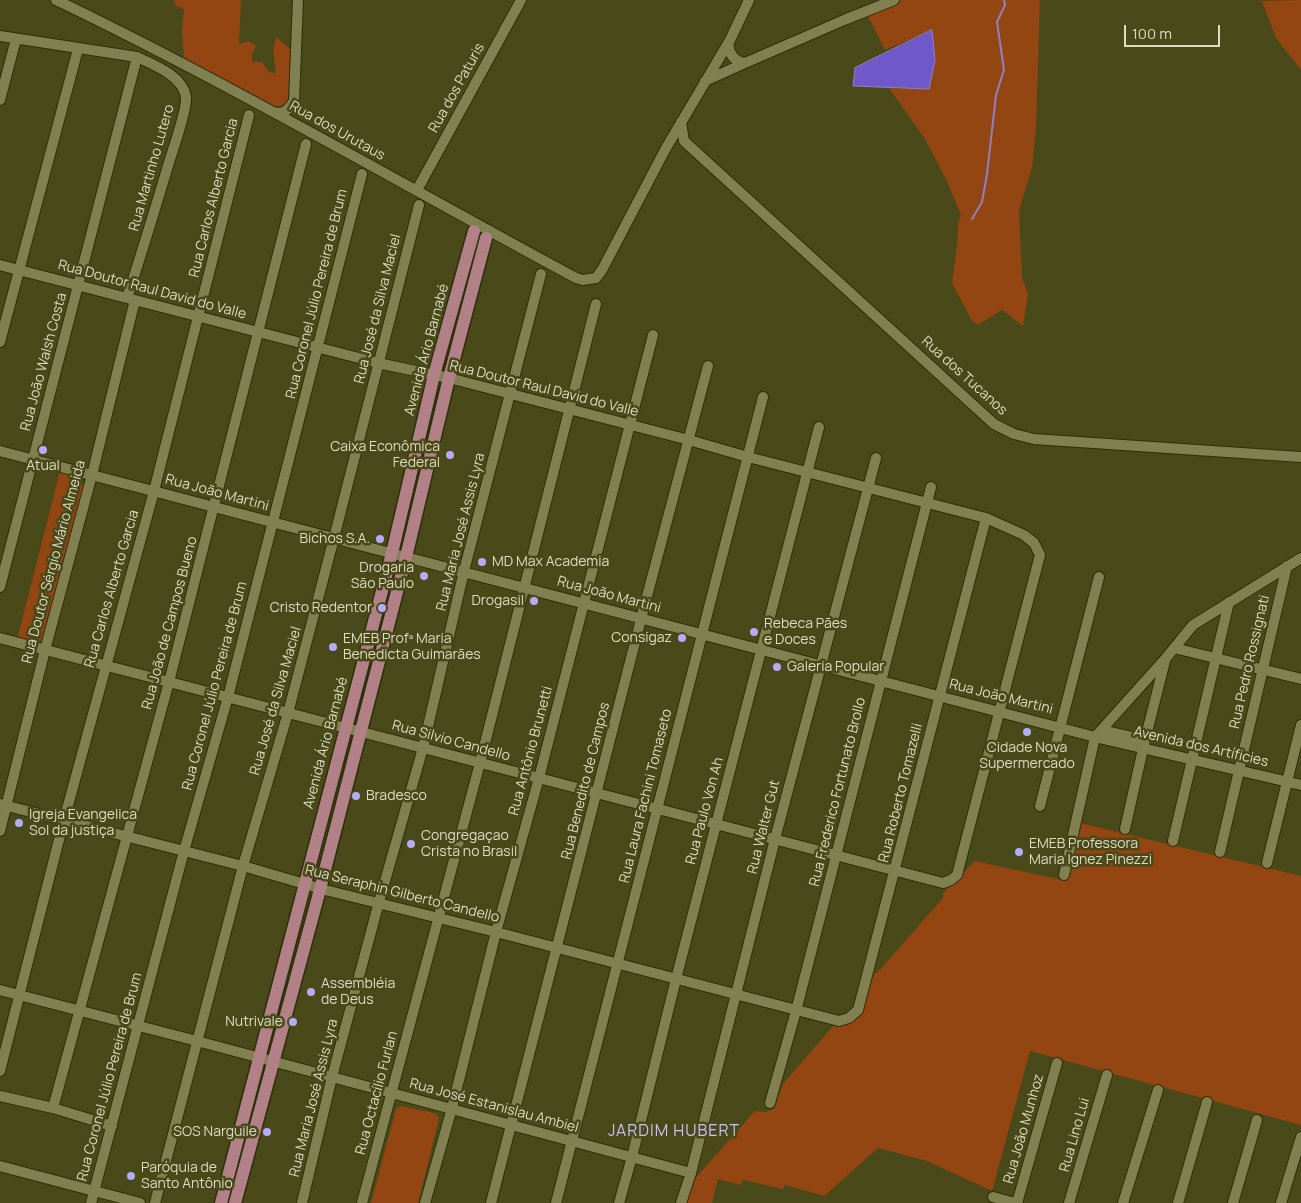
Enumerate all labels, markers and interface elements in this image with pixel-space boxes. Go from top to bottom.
scale bar [1126,15,1222,47]
text: 100 m [1132,23,1172,44]
street label: Rua dos Paturis [425,40,489,136]
street label: Rua dos Urutaus [286,98,388,164]
street label: Rua Martinho Lutero [126,103,178,233]
street label: Rua Carlos Alberto Garcia [186,117,242,279]
street label: Rua Coronel Júlio Pereira de Brum [283,187,351,401]
street label: Rua José da Silva Maciel [351,232,405,386]
street label: Rua Doutor Raul David do Valle [56,257,248,323]
street label: Avenida Ário Barnabé [401,282,453,418]
street label: Rua João Walsh Costa [17,291,71,433]
street label: Rua dos Tucanos [918,333,1010,419]
street label: Rua Doutor Raul David do Valle [448,357,640,421]
place label: Caixa Econômica Federal [330,439,440,472]
marker: Atual [37,444,49,456]
marker: Caixa Econômica Federal [444,449,456,461]
street label: Rua Maria José Assis Lyra [433,451,489,613]
street label: Rua Doutor Sérgio Mário Almeida [19,458,89,666]
place label: Atual [26,458,60,474]
street label: Rua João Martini [163,471,271,515]
street label: Rua Carlos Alberto Garcia [81,508,143,670]
place label: Bichos S.A. [299,531,370,547]
marker: Bichos S.A. [374,533,386,545]
street label: Rua João de Campos Bueno [139,535,201,711]
place label: MD Max Academia [492,554,609,570]
marker: MD Max Academia [476,556,488,568]
place label: Drogaria São Paulo [351,560,414,592]
marker: Drogaria São Paulo [418,570,430,582]
street label: Rua João Martini [555,573,663,617]
street label: Rua Coronel Júlio Pereira de Brum [179,580,251,792]
place label: Drogasil [471,593,524,609]
street label: Rua Pedro Rossignati [1226,593,1274,731]
marker: Drogasil [528,595,540,607]
place label: Cristo Redentor [270,600,372,616]
marker: Cristo Redentor [376,602,388,614]
place label: Rebeca Pães e Doces [764,616,847,648]
street label: Rua José da Silva Maciel [247,625,305,777]
marker: Rebeca Pães e Doces [748,626,760,638]
place label: Consigaz [611,630,672,646]
place label: EMEB Profª Maria Benedicta Guimarães [343,631,481,664]
marker: Consigaz [676,632,688,644]
marker: EMEB Profª Maria Benedicta Guimarães [327,641,339,653]
place label: Galeria Popular [787,659,884,675]
marker: Galeria Popular [771,661,783,673]
street label: Avenida Ário Barnabé [300,675,352,811]
street label: Rua João Martini [947,676,1055,718]
street label: Rua Antônio Brunetti [506,684,556,818]
street label: Rua Frederico Fortunato Brollo [806,696,870,888]
street label: Rua Benedito de Campos [558,701,614,861]
street label: Rua Laura Fachini Tomaseto [616,707,676,885]
street label: Rua Silvio Candello [390,717,512,765]
street label: Rua Roberto Tomazelli [876,722,926,864]
street label: Avenida dos Artíficies [1132,723,1270,771]
marker: Cidade Nova Supermercado [1021,726,1033,738]
place label: Cidade Nova Supermercado [979,740,1075,772]
street label: Rua Paulo Von Ah [683,755,727,867]
street label: Rua Walter Gut [744,778,784,876]
place label: Bradesco [366,788,427,804]
marker: Bradesco [350,790,362,802]
place label: Igreja Evangelica Sol da justiça [29,807,137,840]
marker: Igreja Evangelica Sol da justiça [13,817,25,829]
place label: Congregaçao Crista no Brasil [421,828,517,860]
place label: EMEB Professora Maria Ignez Pinezzi [1029,836,1152,869]
marker: Congregaçao Crista no Brasil [405,838,417,850]
marker: EMEB Professora Maria Ignez Pinezzi [1013,846,1025,858]
street label: Rua Seraphin Gilberto Candello [303,862,501,926]
street label: Rua Coronel Júlio Pereira de Brum [74,971,146,1183]
place label: Assembléia de Deus [321,976,395,1009]
marker: Assembléia de Deus [305,986,317,998]
place label: Nutrivale [225,1014,283,1030]
marker: Nutrivale [287,1016,299,1028]
street label: Rua Maria José Assis Lyra [286,1017,342,1179]
street label: Rua Octacílio Furlan [352,1029,402,1157]
street label: Rua João Munhoz [1000,1072,1048,1186]
street label: Rua José Estanislau Ambiel [408,1075,580,1137]
street label: Rua Lino Lui [1056,1096,1094,1174]
district label: JARDIM HUBERT [606,1122,742,1142]
place label: SOS Narguile [173,1124,257,1140]
marker: SOS Narguile [261,1126,273,1138]
place label: Paróquia de Santo Antônio [141,1160,233,1192]
marker: Paróquia de Santo Antônio [125,1170,137,1182]

